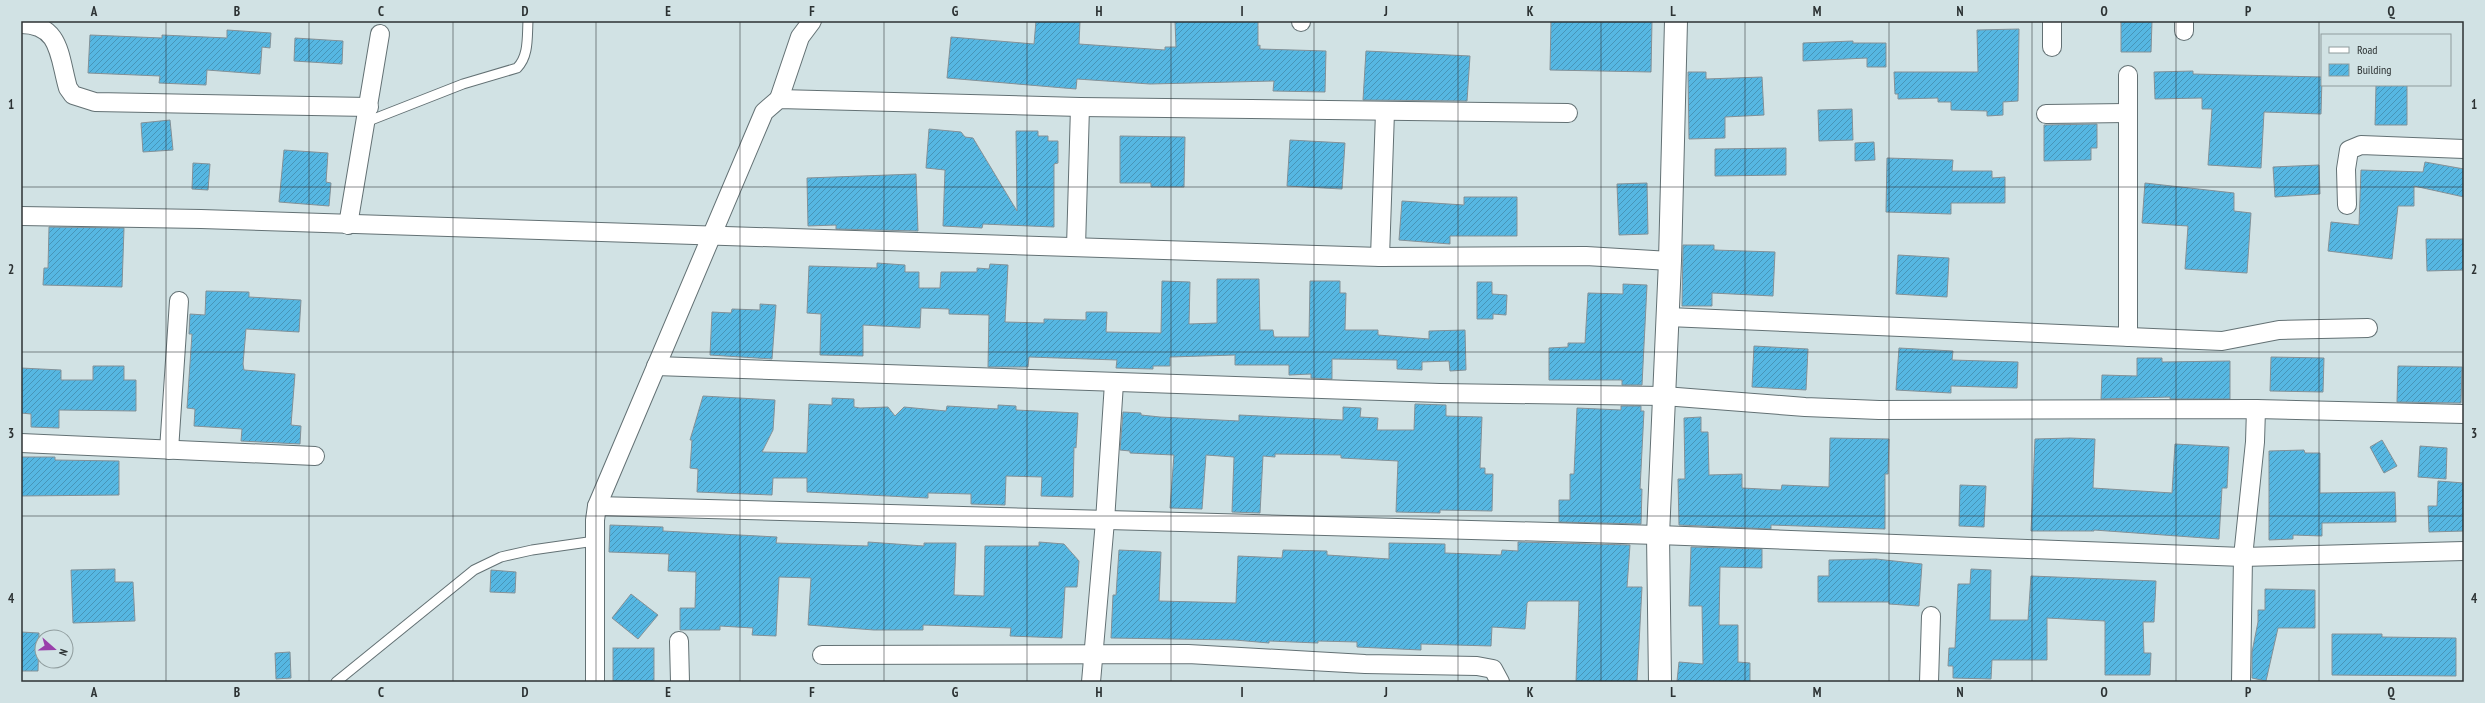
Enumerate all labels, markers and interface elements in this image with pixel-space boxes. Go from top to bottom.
text: A [90,3,98,20]
text: B [234,3,240,20]
text: C [378,3,384,20]
text: D [522,3,529,20]
text: E [665,3,671,20]
text: F [809,3,815,20]
text: G [952,3,959,20]
text: H [1096,3,1103,20]
text: I [1240,3,1244,20]
text: J [1383,3,1388,20]
text: K [1527,3,1534,20]
text: L [1670,3,1676,20]
text: M [1813,3,1822,20]
text: N [1956,3,1964,20]
text: O [2100,3,2108,20]
text: P [2245,3,2251,20]
text: Q [2387,3,2395,20]
legend [2321,34,2451,86]
text: Road [2357,42,2377,57]
text: Building [2357,62,2392,77]
text: 1 [8,96,14,113]
text: 1 [2471,96,2477,113]
text: 2 [8,261,14,278]
text: 2 [2471,261,2477,278]
text: 3 [8,425,14,442]
text: 3 [2471,425,2477,442]
text: 4 [8,590,15,607]
text: 4 [2471,590,2478,607]
north arrow [34,629,74,669]
text: N [56,647,71,658]
text: A [90,684,98,701]
text: B [234,684,240,701]
text: C [378,684,384,701]
text: D [522,684,529,701]
text: E [665,684,671,701]
text: F [809,684,815,701]
text: G [952,684,959,701]
text: H [1096,684,1103,701]
text: I [1240,684,1244,701]
text: J [1383,684,1388,701]
text: K [1527,684,1534,701]
text: L [1670,684,1676,701]
text: M [1813,684,1822,701]
text: N [1956,684,1964,701]
text: O [2100,684,2108,701]
text: P [2245,684,2251,701]
text: Q [2387,684,2395,701]

